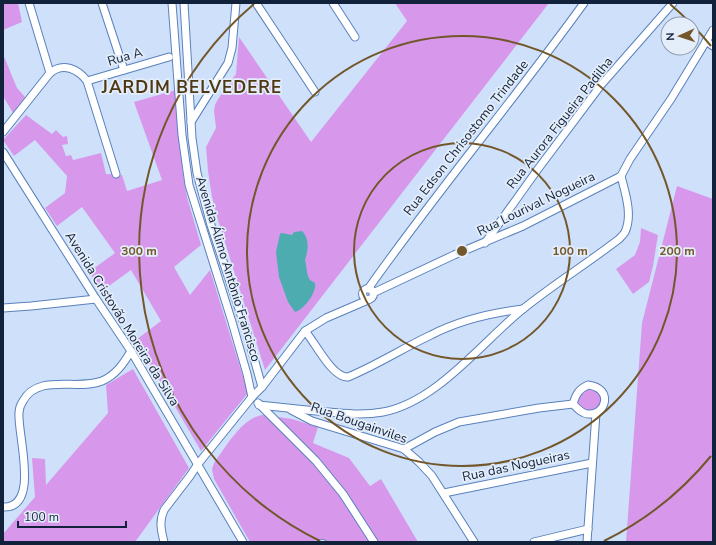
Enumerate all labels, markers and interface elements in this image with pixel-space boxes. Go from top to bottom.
north arrow [660,16,700,56]
text: N [663,32,678,41]
street label: Rua A [105,43,145,71]
street label: Rua Aurora Figueira Padilha [503,53,617,193]
street label: Rua Edson Chrisostomo Trindade [399,56,533,220]
district label: JARDIM BELVEDERE [101,76,282,99]
street label: Rua Lourival Nogueira [474,168,598,240]
street label: Avenida Álimo Antônio Francisco [191,174,266,364]
street label: Avenida Cristovão Moreira da Silva [61,228,183,410]
text: 300 m [121,243,157,259]
text: 100 m [552,243,588,259]
text: 200 m [659,243,695,259]
centre of rings [455,244,469,258]
street label: Rua Bougainviles [308,398,410,448]
street label: Rua das Nogueiras [460,446,572,486]
scale bar [18,503,126,529]
text: 100 m [24,509,59,525]

